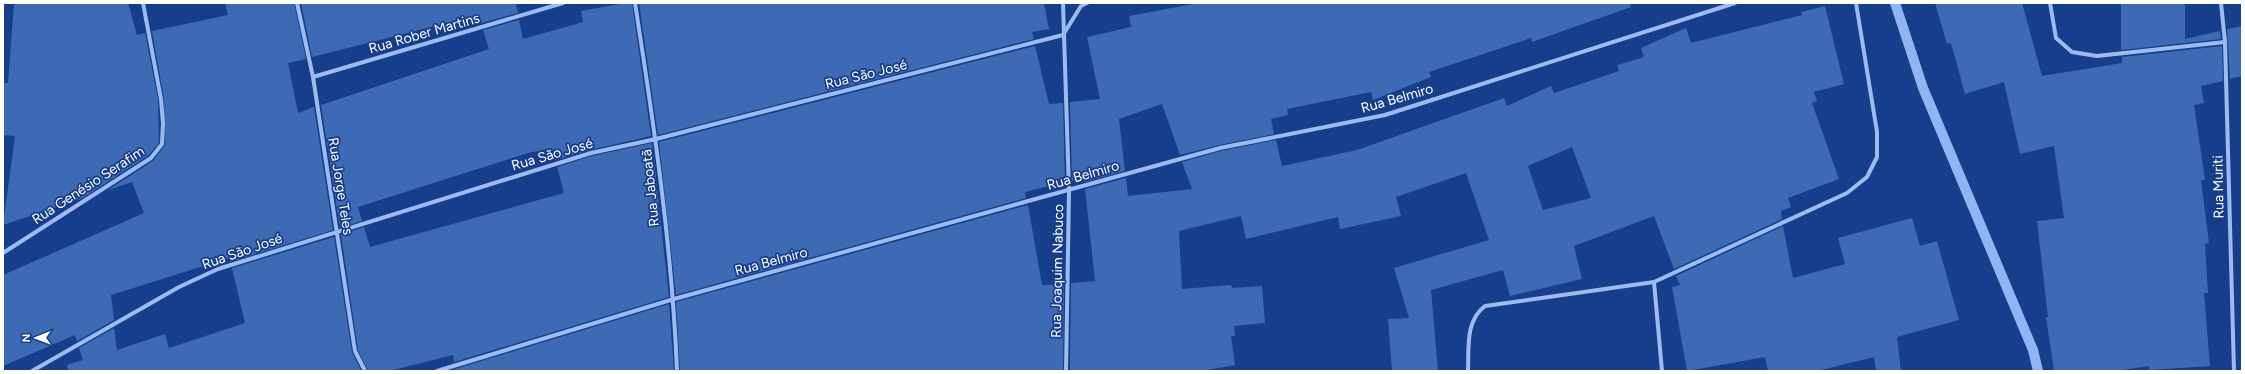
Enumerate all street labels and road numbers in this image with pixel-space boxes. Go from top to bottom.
street label: Rua Rober Martins [367,10,482,57]
street label: Rua São José [823,56,909,93]
street label: Rua Belmiro [1359,80,1435,117]
street label: Rua São José [509,135,595,174]
street label: Rua Jorge Teles [324,136,357,236]
street label: Rua Genésio Serafim [29,143,148,228]
street label: Rua Jaboatã [638,149,663,227]
street label: Rua Muriti [2209,155,2228,219]
street label: Rua Belmiro [1045,157,1121,194]
street label: Rua Joaquim Nabuco [1048,204,1067,338]
street label: Rua São José [200,230,285,273]
street label: Rua Belmiro [733,244,809,279]

